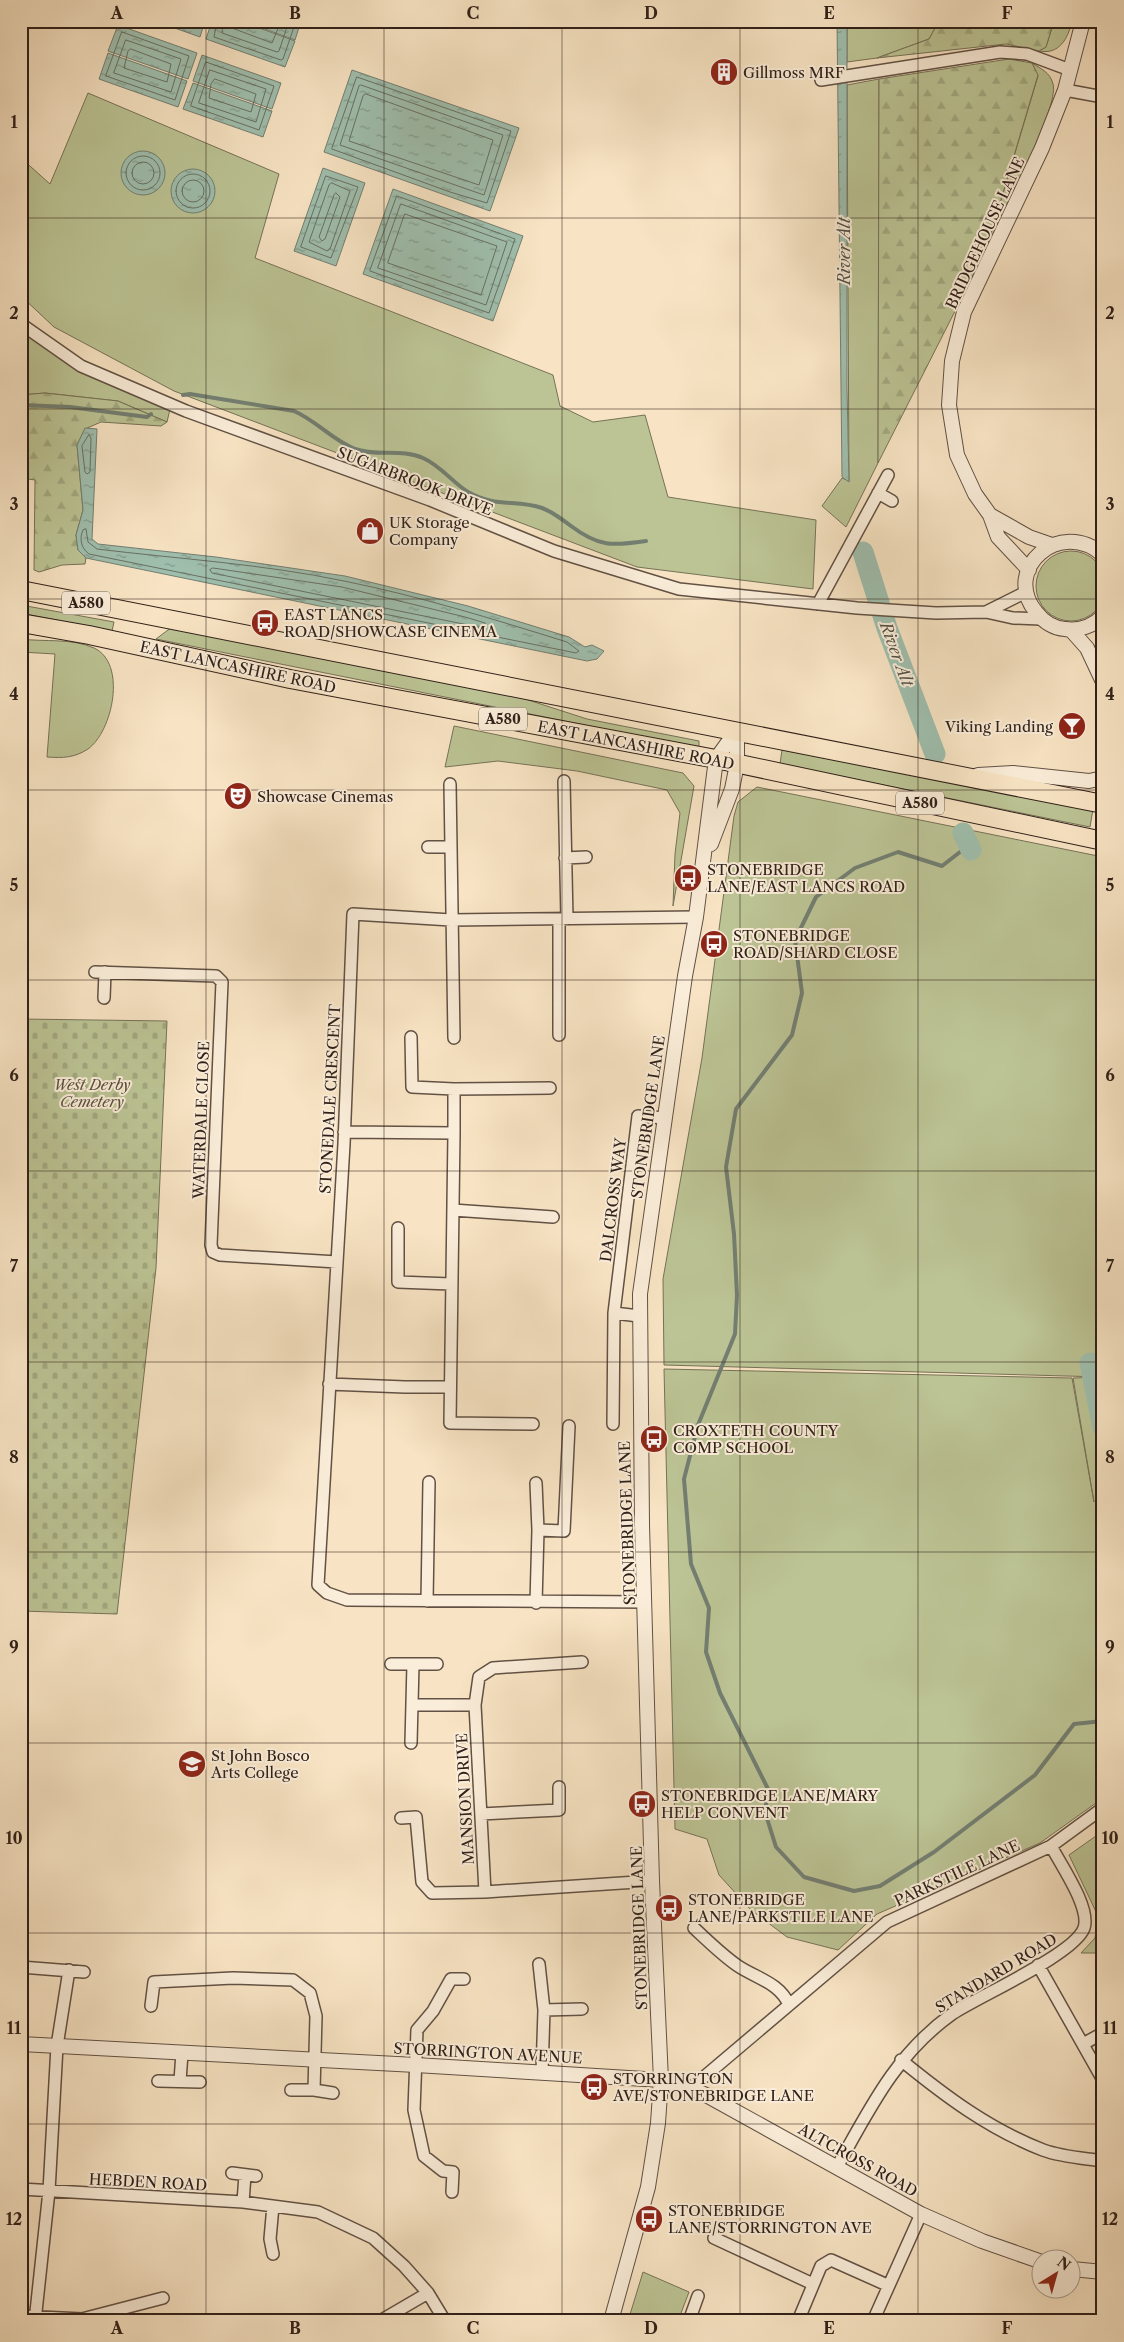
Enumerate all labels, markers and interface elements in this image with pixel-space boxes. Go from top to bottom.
text: A [110,3,124,23]
text: B [289,3,301,23]
text: C [467,3,479,23]
text: D [644,3,658,23]
text: E [823,3,835,23]
text: F [1002,3,1013,23]
building icon: Gillmoss MRF [709,57,739,87]
place label: Gillmoss MRF [743,63,845,82]
text: 1 [10,112,18,132]
text: 1 [1106,112,1114,132]
street label: BRIDGEHOUSE LANE [941,154,1029,312]
water label: River Alt [834,216,854,287]
text: 2 [9,303,19,323]
text: 2 [1105,303,1115,323]
street label: SUGARBROOK DRIVE [334,442,496,520]
text: 3 [9,494,19,514]
text: 3 [1105,494,1115,514]
place label: UK Storage Company [389,513,470,549]
shop icon: UK Storage Company [355,516,385,546]
road number: A580 [62,592,110,614]
place label: EAST LANCS ROAD/SHOWCASE CINEMA [284,605,498,641]
bus stop icon: EAST LANCS ROAD/SHOWCASE CINEMA [250,608,280,638]
water label: River Alt [875,617,918,690]
street label: EAST LANCASHIRE ROAD [138,637,338,697]
text: 4 [9,684,19,704]
text: 4 [1105,684,1115,704]
road number: A580 [479,708,527,731]
bar icon: Viking Landing [1057,711,1087,741]
street label: EAST LANCASHIRE ROAD [536,717,736,773]
place label: Viking Landing [944,717,1053,736]
theatre icon: Showcase Cinemas [223,781,253,811]
place label: Showcase Cinemas [257,787,393,806]
road number: A580 [896,791,944,814]
place label: STONEBRIDGE LANE/EAST LANCS ROAD [707,860,905,896]
bus stop icon: STONEBRIDGE LANE/EAST LANCS ROAD [673,863,703,893]
text: 5 [10,875,19,895]
text: 5 [1106,875,1115,895]
place label: STONEBRIDGE ROAD/SHARD CLOSE [733,926,898,962]
bus stop icon: STONEBRIDGE ROAD/SHARD CLOSE [699,929,729,959]
street label: STONEDALE CRESCENT [316,1003,344,1194]
street label: STONEBRIDGE LANE [627,1034,669,1200]
street label: WATERDALE CLOSE [189,1041,213,1200]
text: 6 [9,1065,19,1085]
text: 6 [1105,1065,1115,1085]
park label: West Derby Cemetery [53,1075,131,1111]
street label: DALCROSS WAY [596,1137,630,1263]
text: 7 [10,1256,19,1276]
text: 7 [1106,1256,1115,1276]
place label: CROXTETH COUNTY COMP SCHOOL [673,1421,839,1457]
bus stop icon: CROXTETH COUNTY COMP SCHOOL [639,1424,669,1454]
street label: STONEBRIDGE LANE [615,1440,639,1606]
text: 8 [9,1447,19,1467]
text: 8 [1105,1447,1115,1467]
text: 9 [9,1637,19,1657]
text: 9 [1105,1637,1115,1657]
street label: MANSION DRIVE [452,1733,478,1865]
place label: St John Bosco Arts College [210,1746,310,1782]
school or university icon: St John Bosco Arts College [177,1749,207,1779]
place label: STONEBRIDGE LANE/MARY HELP CONVENT [661,1786,879,1822]
bus stop icon: STONEBRIDGE LANE/MARY HELP CONVENT [627,1789,657,1819]
text: 10 [5,1828,23,1848]
text: 10 [1101,1828,1119,1848]
street label: PARKSTILE LANE [891,1836,1023,1910]
street label: STONEBRIDGE LANE [627,1845,651,2011]
place label: STONEBRIDGE LANE/PARKSTILE LANE [688,1890,874,1926]
bus stop icon: STONEBRIDGE LANE/PARKSTILE LANE [654,1893,684,1923]
street label: STANDARD ROAD [932,1929,1060,2017]
text: 11 [7,2018,22,2038]
text: 11 [1103,2018,1118,2038]
street label: STORRINGTON AVENUE [393,2039,583,2067]
place label: STORRINGTON AVE/STONEBRIDGE LANE [612,2069,814,2105]
bus stop icon: STORRINGTON AVE/STONEBRIDGE LANE [579,2072,609,2102]
street label: ALTCROSS ROAD [794,2119,921,2201]
street label: HEBDEN ROAD [88,2169,208,2195]
place label: STONEBRIDGE LANE/STORRINGTON AVE [668,2201,872,2237]
bus stop icon: STONEBRIDGE LANE/STORRINGTON AVE [634,2204,664,2234]
text: 12 [6,2209,22,2229]
text: 12 [1102,2209,1118,2229]
north arrow [1032,2250,1082,2300]
text: N [1054,2253,1074,2274]
text: A [110,2318,124,2338]
text: B [289,2318,301,2338]
text: C [467,2318,479,2338]
text: D [644,2318,658,2338]
text: E [823,2318,835,2338]
text: F [1002,2318,1013,2338]

